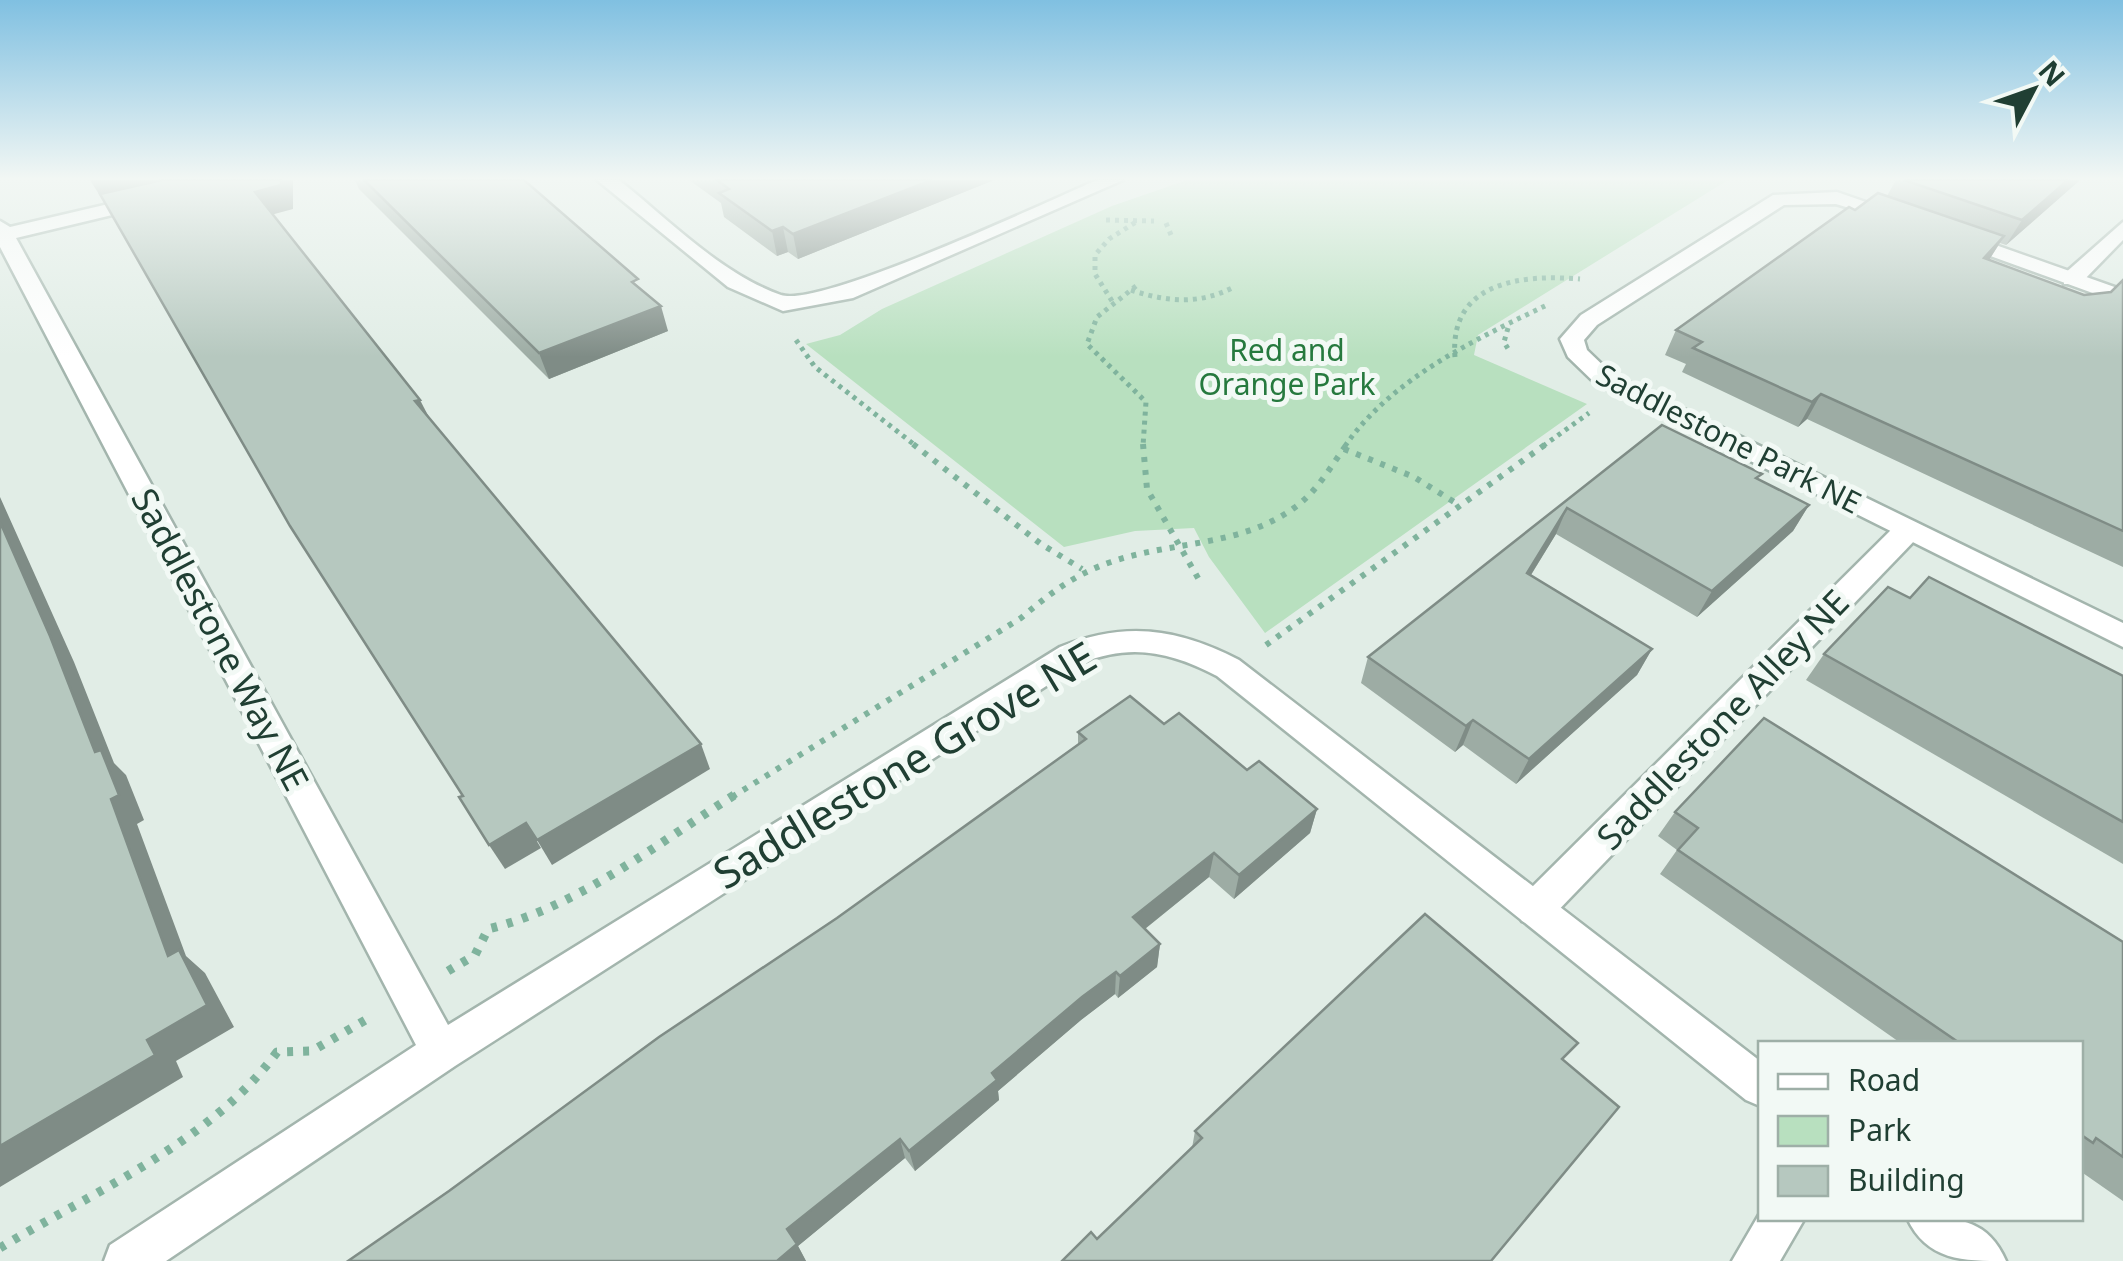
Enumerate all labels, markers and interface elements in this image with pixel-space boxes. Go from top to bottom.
north arrow [1983,40,2083,140]
text: N [2031,52,2074,94]
park label: Red and Orange Park [1198,329,1376,404]
street label: Saddlestone Park NE [1590,353,1868,523]
street label: Saddlestone Way NE [121,480,321,798]
street label: Saddlestone Alley NE [1586,579,1858,859]
street label: Saddlestone Grove NE [702,627,1106,901]
legend [1758,1041,2083,1221]
text: Road [1848,1059,1920,1100]
text: Park [1848,1109,1911,1150]
text: Building [1848,1159,1965,1200]

